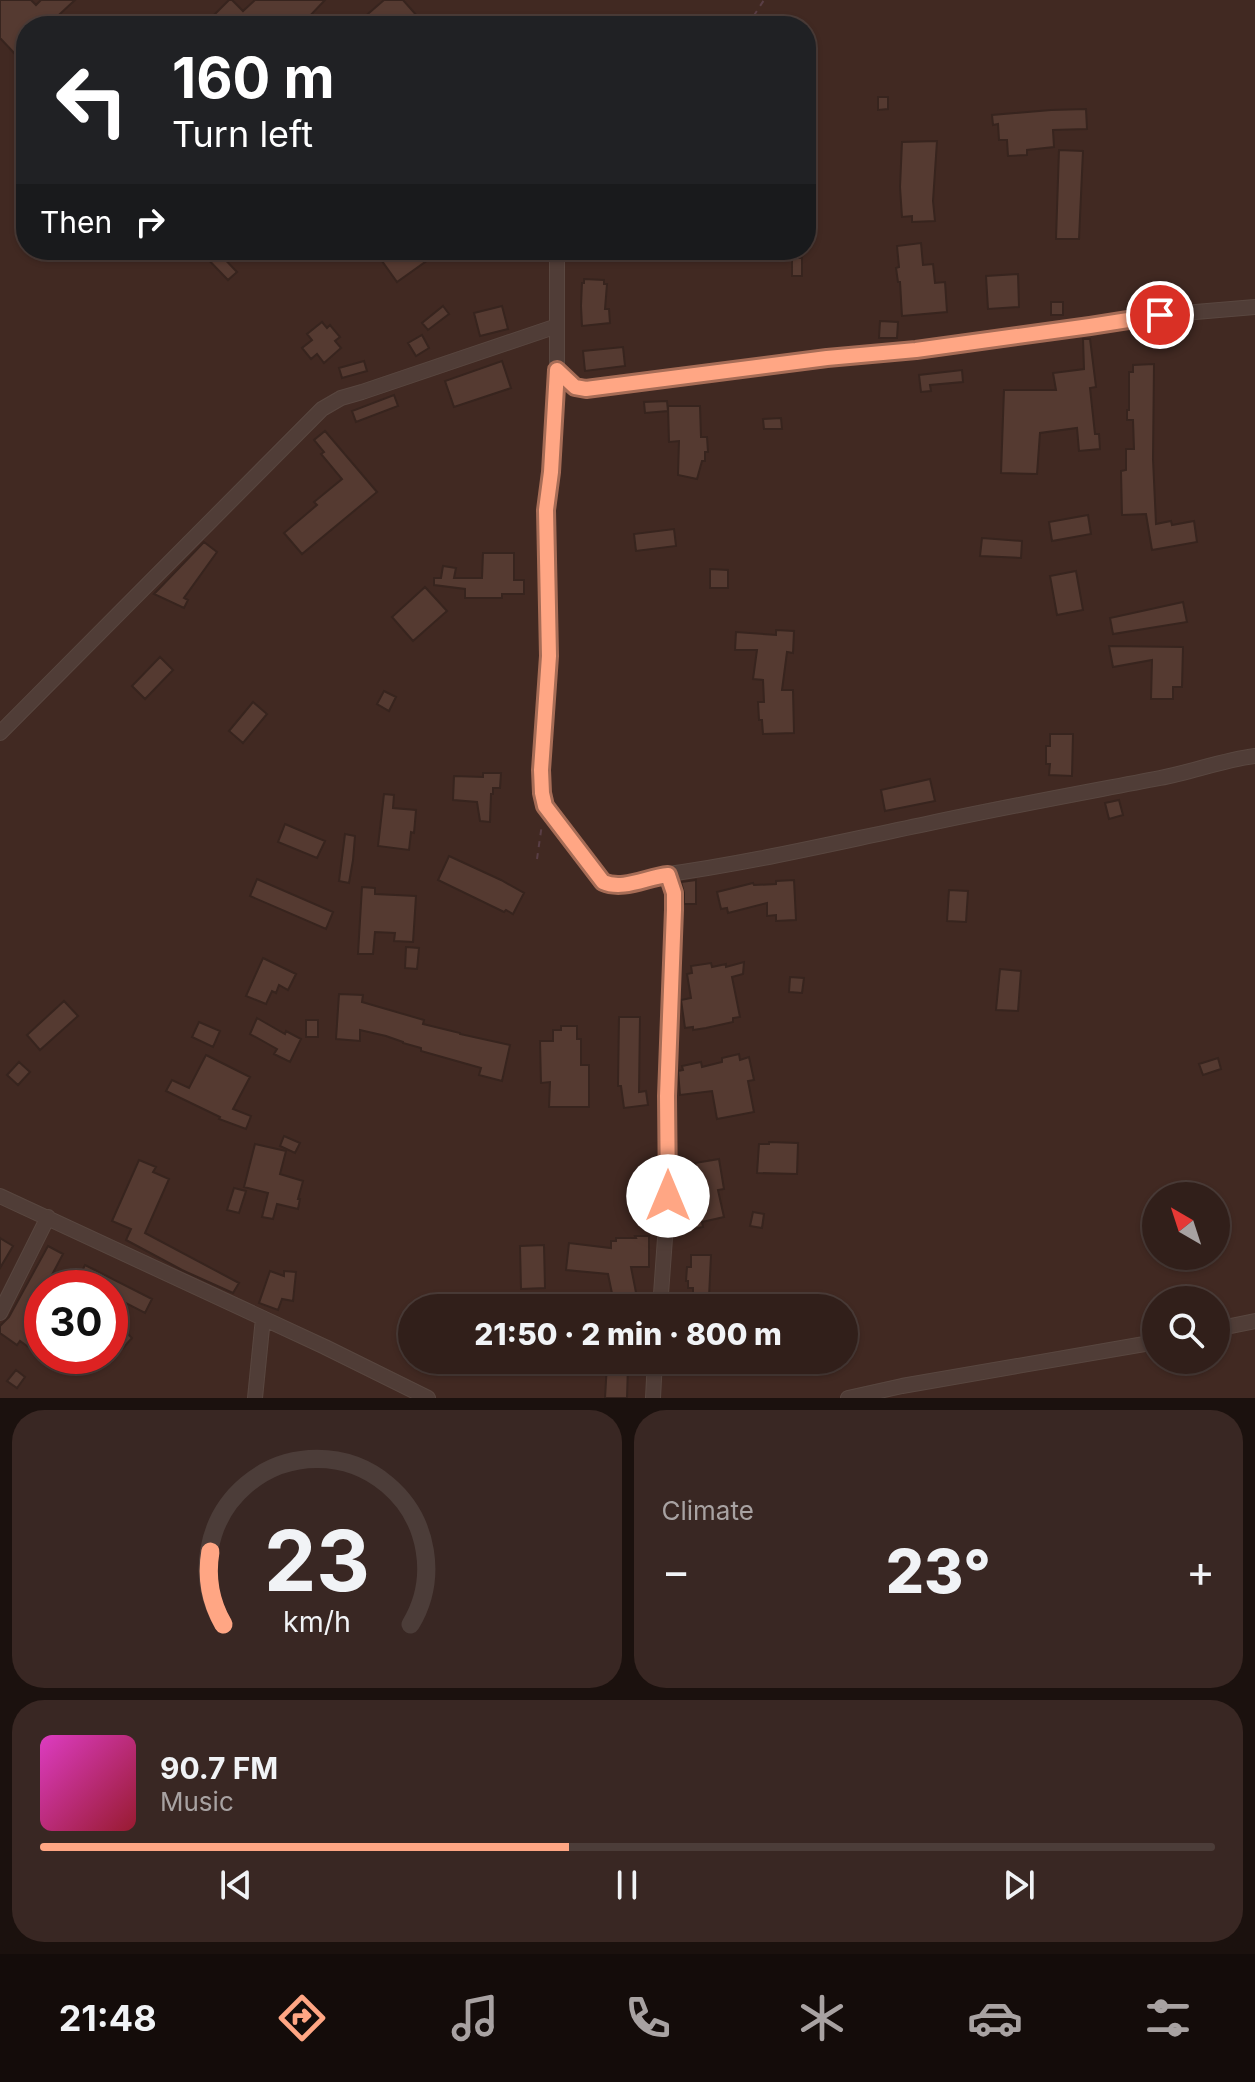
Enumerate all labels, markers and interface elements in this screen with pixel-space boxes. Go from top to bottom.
text: 160 m [172,44,335,112]
icon: left [40,48,144,152]
text: Turn left [172,112,313,156]
icon: right [128,200,172,244]
text: Then [40,204,112,240]
pin [1126,281,1194,349]
icon: arrive [1138,293,1182,337]
position arrow [626,1154,710,1238]
north arrow [1142,1182,1230,1270]
map controls [1142,1182,1230,1374]
speed limit sign: 30 [24,1270,128,1374]
button: search [1142,1286,1230,1374]
text: 21:50 · 2 min · 800 m [474,1316,782,1352]
text: Climate [662,1495,754,1526]
text: 23 [264,1510,370,1611]
text: 23° [886,1535,991,1607]
text: − [662,1544,691,1598]
text: + [1186,1544,1215,1598]
text: km/h [283,1604,351,1639]
text: 90.7 FM [160,1750,278,1786]
text: Music [160,1786,234,1817]
icon: previous [214,1863,258,1907]
icon: pause [605,1863,649,1907]
icon: next [997,1863,1041,1907]
icon: directions [274,1990,330,2046]
icon: music [447,1990,503,2046]
icon: phone [620,1990,676,2046]
icon: climate [794,1990,850,2046]
icon: car [967,1990,1023,2046]
icon: filters [1140,1990,1196,2046]
text: 21:48 [59,1996,157,2040]

